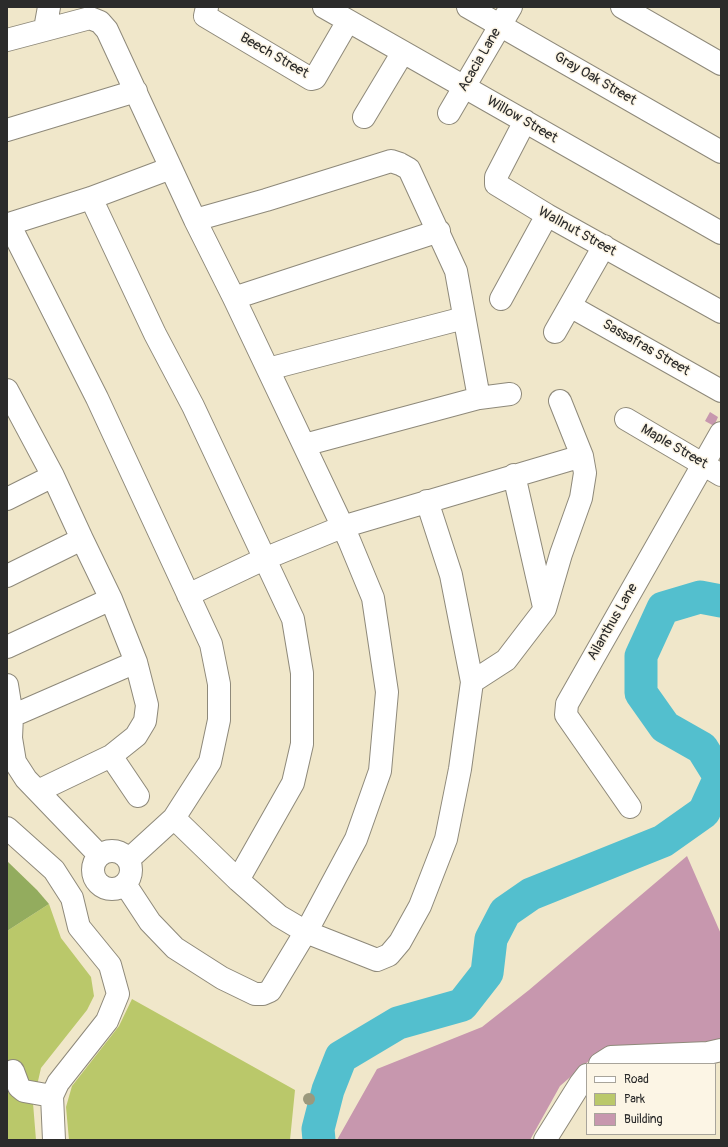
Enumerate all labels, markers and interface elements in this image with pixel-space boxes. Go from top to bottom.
street label: Acacia Lane [455,25,505,95]
street label: Beech Street [237,30,311,82]
street label: Gray Oak Street [551,49,639,109]
street label: Willow Street [484,93,560,147]
street label: Wallnut Street [535,204,619,260]
street label: Sassafras Street [599,316,693,380]
street label: Maple Street [638,421,710,473]
street label: Ailanthus Lane [584,580,642,664]
legend [586,1063,716,1135]
text: Road [624,1072,649,1087]
text: Park [624,1092,645,1107]
text: Building [624,1112,663,1127]

